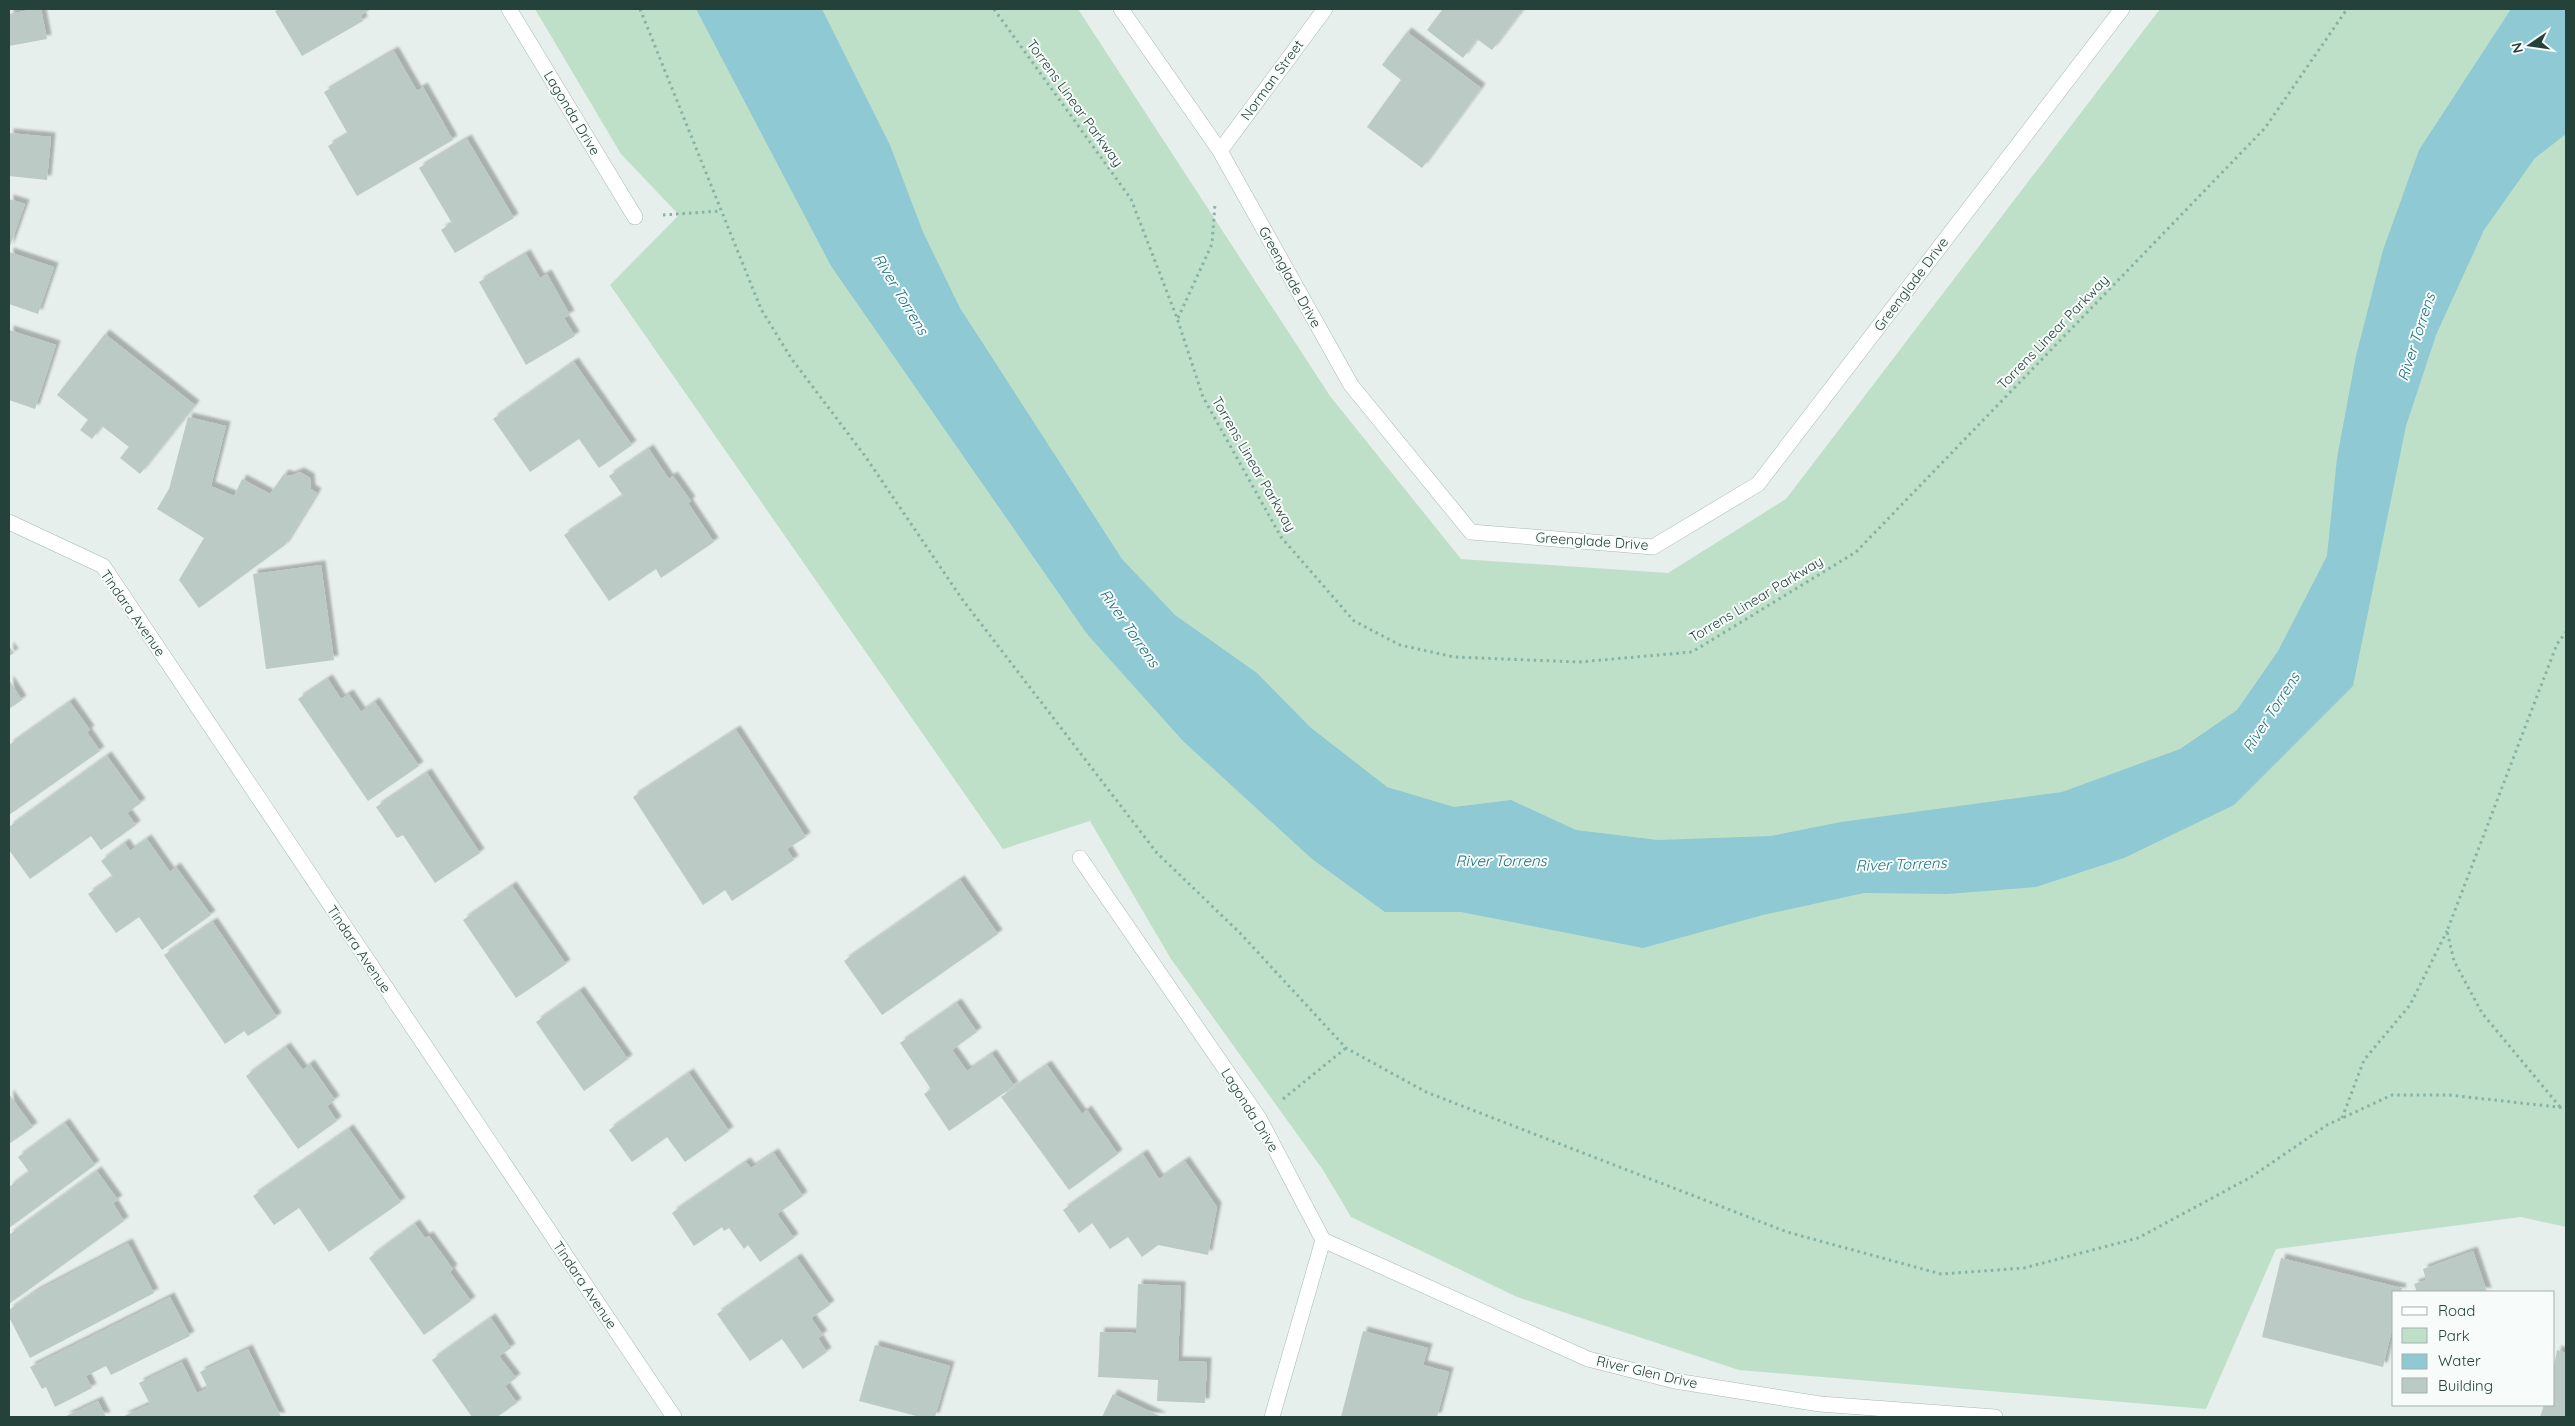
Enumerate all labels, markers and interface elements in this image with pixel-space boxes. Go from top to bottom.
north arrow [2505,20,2555,70]
street label: Torrens Linear Parkway [1023,36,1127,170]
street label: Norman Street [1237,36,1307,124]
text: N [2507,41,2527,55]
street label: Lagonda Drive [540,67,604,159]
street label: Greenglade Drive [1255,223,1325,331]
street label: Greenglade Drive [1870,233,1952,335]
water label: River Torrens [869,250,933,339]
street label: Torrens Linear Parkway [1993,271,2113,393]
water label: River Torrens [2393,290,2439,383]
street label: Torrens Linear Parkway [1208,393,1300,535]
street label: Greenglade Drive [1535,528,1649,554]
street label: Torrens Linear Parkway [1686,552,1826,646]
street label: Tindara Avenue [96,566,170,660]
water label: River Torrens [1096,585,1164,672]
water label: River Torrens [2238,668,2304,755]
water label: River Torrens [1455,851,1548,870]
water label: River Torrens [1855,853,1948,875]
street label: Tindara Avenue [323,902,395,996]
street label: Lagonda Drive [1217,1065,1283,1155]
street label: Tindara Avenue [549,1238,621,1332]
legend [2392,1291,2555,1406]
text: Road [2438,1301,2475,1320]
text: Park [2438,1326,2470,1345]
text: Water [2438,1351,2481,1370]
street label: River Glen Drive [1595,1352,1699,1392]
text: Building [2438,1376,2493,1395]

